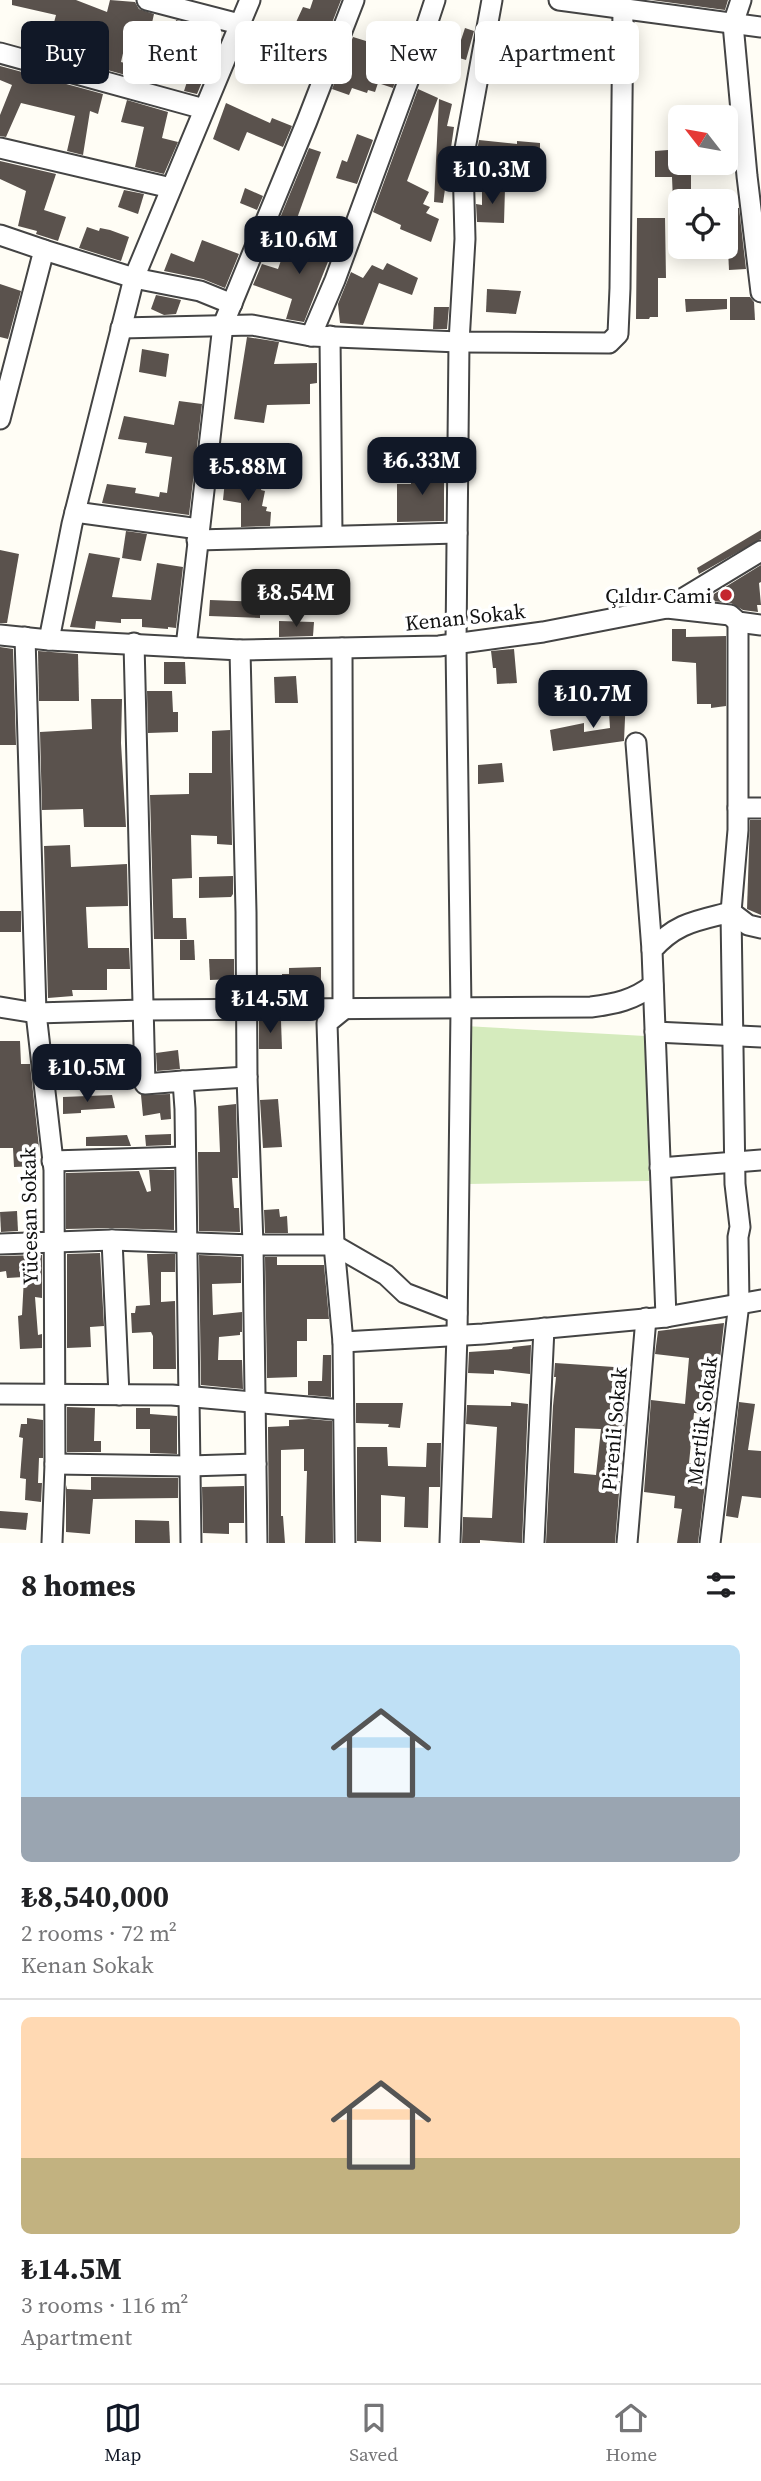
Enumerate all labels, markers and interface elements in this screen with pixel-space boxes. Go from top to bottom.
chip: Buy [21,21,109,84]
chip: Rent [123,21,221,84]
chip: Filters [235,21,352,84]
chip: New [366,21,461,84]
chip: Apartment [475,21,639,84]
north arrow [668,105,738,175]
map controls [668,105,738,259]
pin: ₺10.3M [435,146,549,206]
text: ₺10.3M [453,153,531,185]
button: locate [668,189,738,259]
pin: ₺10.6M [242,216,356,276]
text: ₺10.6M [260,223,338,255]
pin: ₺6.33M [365,438,479,497]
pin: ₺5.88M [191,444,305,503]
text: ₺6.33M [383,444,461,476]
text: ₺5.88M [209,450,287,482]
pin: ₺8.54M [239,570,353,629]
text: ₺8.54M [257,576,335,608]
place label: Çıldır Cami [605,581,712,610]
marker: Çıldır Cami [718,587,734,603]
street label: Kenan Sokak [403,596,527,638]
pin: ₺10.7M [536,670,650,730]
text: ₺10.7M [554,677,632,709]
pin: ₺14.5M [213,976,327,1035]
text: ₺14.5M [231,982,309,1014]
pin: ₺10.5M [30,1044,144,1104]
text: ₺10.5M [48,1051,126,1083]
street label: Yücesan Sokak [13,1146,45,1285]
street label: Mertlik Sokak [680,1354,724,1487]
street label: Pirenli Sokak [594,1365,634,1492]
text: 8 homes [21,1565,136,1606]
icon: filters [702,1566,740,1604]
icon: home [318,1690,444,1816]
text: ₺8,540,000 [21,1876,169,1917]
text: 2 rooms · 72 m² [21,1917,177,1949]
text: Kenan Sokak [21,1949,153,1981]
icon: home [318,2062,444,2188]
text: ₺14.5M [21,2248,122,2289]
text: 3 rooms · 116 m² [21,2289,188,2321]
text: Apartment [21,2321,132,2353]
tab: Map [104,2399,142,2467]
tab: Saved [349,2399,398,2467]
tab: Home [605,2399,657,2467]

